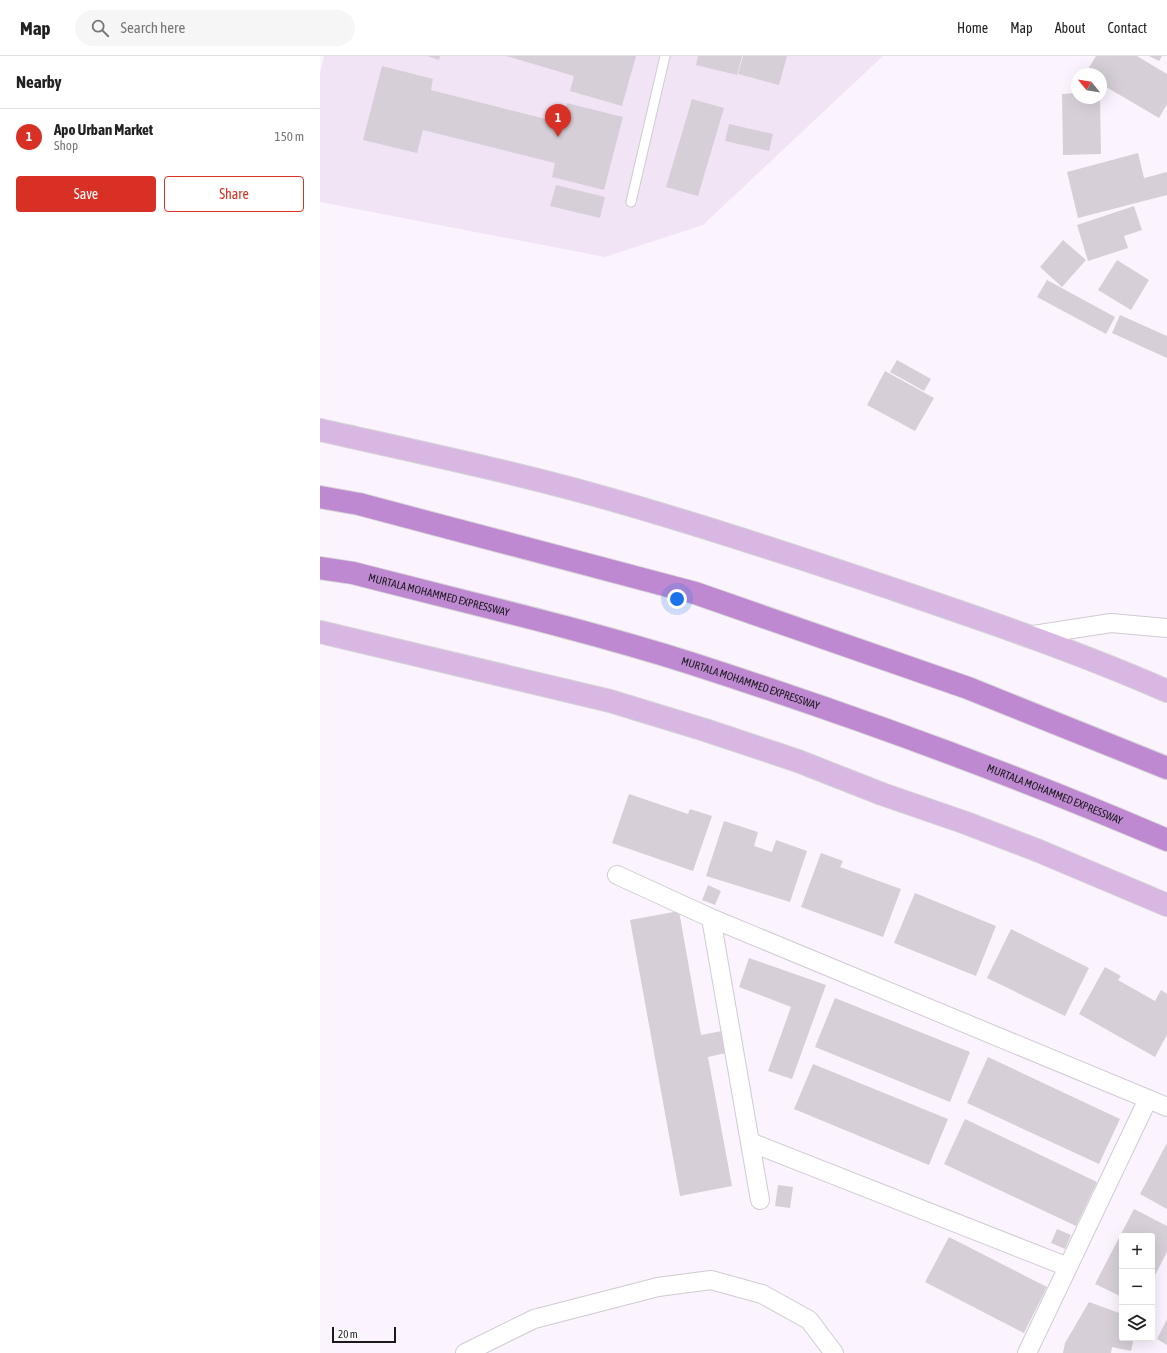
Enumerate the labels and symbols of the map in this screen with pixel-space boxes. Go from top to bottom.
north arrow [1071,68,1107,104]
pin: 1 [545,104,571,137]
street label: MURTALA MOHAMMED EXPRESSWAY [367,571,511,618]
your location [667,589,687,609]
street label: MURTALA MOHAMMED EXPRESSWAY [680,655,821,712]
street label: MURTALA MOHAMMED EXPRESSWAY [985,762,1125,827]
scale bar [332,1325,396,1344]

